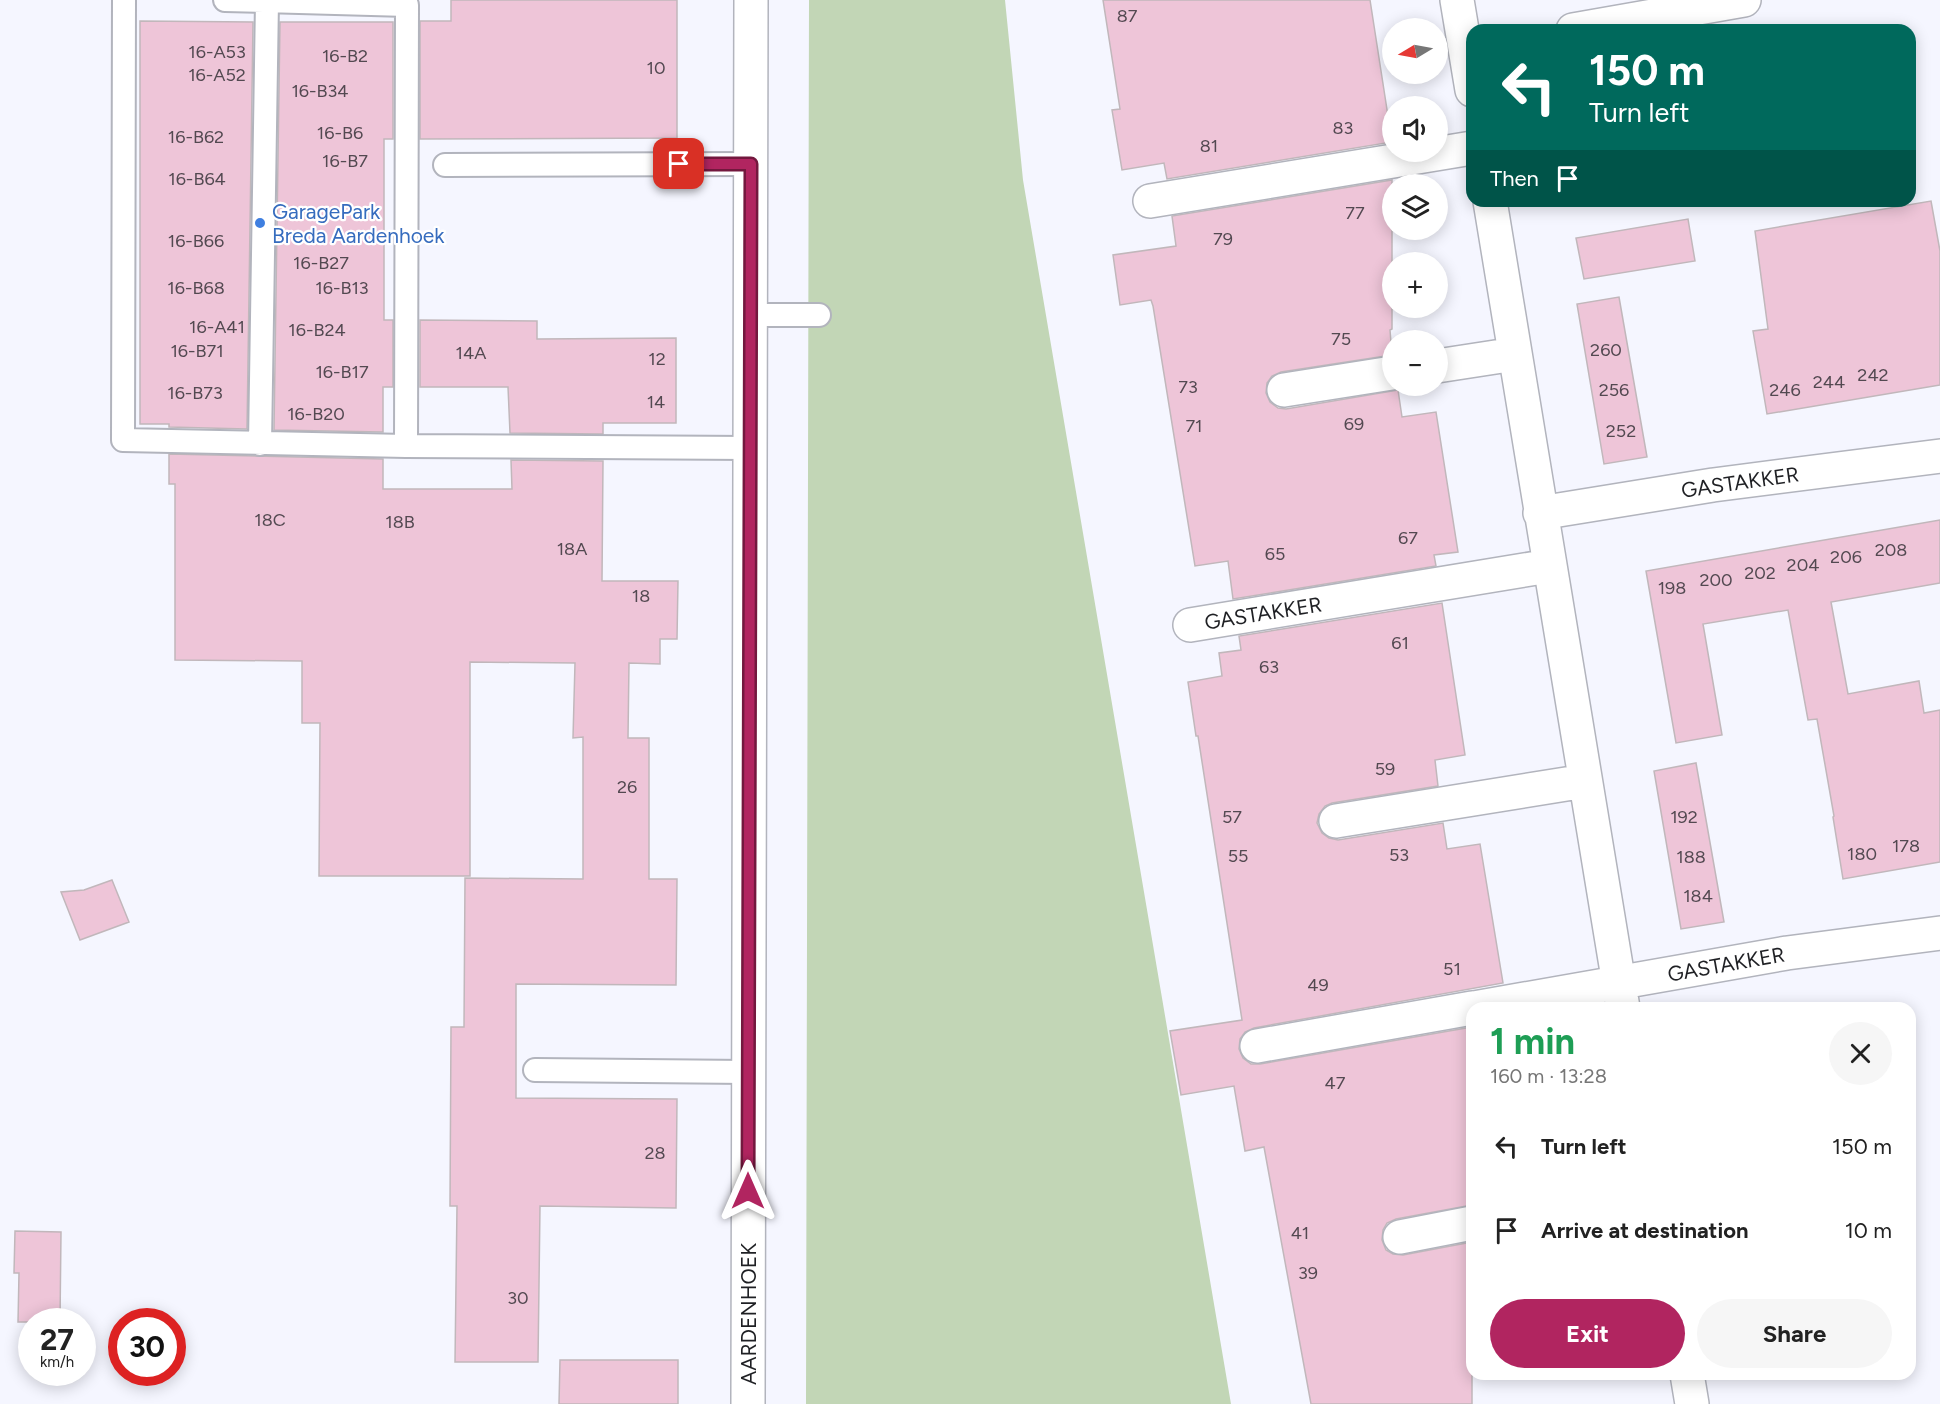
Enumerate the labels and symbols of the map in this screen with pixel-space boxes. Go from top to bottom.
house number: 87 [1117,5,1138,27]
north arrow [1382,18,1448,84]
house number: 16-A53 [188,41,246,63]
house number: 16-B2 [322,45,368,67]
house number: 10 [647,57,665,79]
house number: 16-A52 [188,64,246,86]
house number: 16-B34 [291,80,349,102]
house number: 83 [1333,117,1353,139]
house number: 16-B6 [317,122,363,144]
house number: 16-B62 [168,126,224,148]
house number: 81 [1200,135,1218,157]
pin [653,138,704,189]
house number: 16-B7 [322,150,368,172]
house number: 16-B64 [168,168,226,190]
place label: GaragePark Breda Aardenhoek [272,199,445,248]
house number: 77 [1345,202,1365,224]
marker: GaragePark Breda Aardenhoek [253,216,267,230]
house number: 79 [1213,228,1233,250]
house number: 16-B66 [168,230,224,252]
house number: 16-B27 [293,252,349,274]
house number: 16-B68 [167,277,225,299]
house number: 16-B13 [315,277,369,299]
house number: 16-A41 [189,316,245,338]
house number: 16-B24 [288,319,346,341]
house number: 75 [1331,328,1351,350]
house number: 260 [1590,339,1622,361]
house number: 16-B71 [170,340,224,362]
house number: 14A [456,342,486,364]
house number: 12 [648,348,666,370]
house number: 16-B17 [315,361,369,383]
house number: 242 [1857,364,1889,386]
house number: 244 [1813,371,1845,393]
house number: 73 [1178,376,1198,398]
house number: 256 [1599,379,1629,401]
house number: 246 [1769,379,1801,401]
house number: 16-B73 [167,382,223,404]
house number: 14 [647,391,665,413]
house number: 16-B20 [287,403,345,425]
house number: 69 [1344,413,1364,435]
house number: 71 [1185,415,1203,437]
house number: 252 [1606,420,1636,442]
street label: GASTAKKER [1680,461,1800,503]
house number: 18C [254,509,286,531]
house number: 18B [385,511,415,533]
house number: 67 [1398,527,1418,549]
house number: 18A [557,538,587,560]
house number: 208 [1875,539,1907,561]
house number: 65 [1265,543,1285,565]
house number: 206 [1830,546,1862,568]
house number: 204 [1787,554,1819,576]
house number: 202 [1744,562,1776,584]
house number: 200 [1699,569,1733,591]
house number: 198 [1658,577,1686,599]
house number: 18 [632,585,650,607]
street label: GASTAKKER [1203,591,1323,635]
house number: 61 [1391,632,1409,654]
house number: 63 [1259,656,1279,678]
house number: 59 [1375,758,1395,780]
house number: 26 [617,776,637,798]
house number: 57 [1222,806,1242,828]
house number: 192 [1670,806,1698,828]
house number: 178 [1892,835,1920,857]
house number: 180 [1847,843,1877,865]
house number: 53 [1389,844,1409,866]
house number: 55 [1228,845,1248,867]
house number: 188 [1676,846,1706,868]
house number: 184 [1683,885,1713,907]
street label: GASTAKKER [1665,941,1787,987]
house number: 51 [1443,958,1461,980]
house number: 49 [1307,974,1329,996]
house number: 47 [1325,1072,1346,1094]
house number: 28 [644,1142,666,1164]
position arrow [716,1159,780,1223]
house number: 41 [1291,1222,1309,1244]
street label: AARDENHOEK [736,1243,761,1385]
house number: 39 [1298,1262,1318,1284]
house number: 30 [507,1287,529,1309]
speed limit sign: 30 [108,1308,186,1386]

